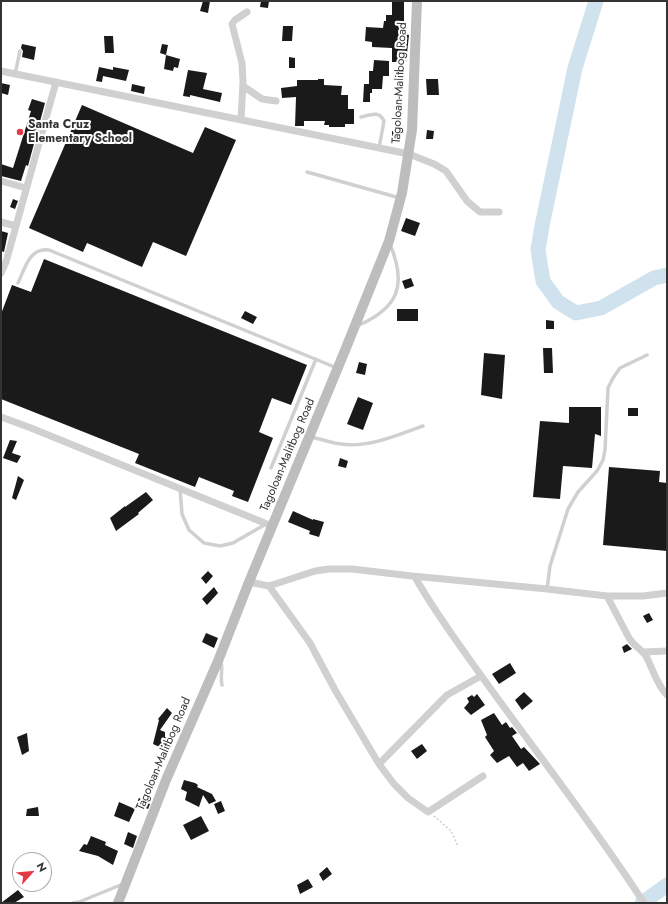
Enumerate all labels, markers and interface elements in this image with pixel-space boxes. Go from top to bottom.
street label: Tagoloan-Malitbog Road [390,22,410,144]
place label: Santa Cruz Elementary School [28,118,132,146]
marker: Santa Cruz Elementary School [15,127,25,137]
street label: Tagoloan-Malitbog Road [258,396,318,514]
street label: Tagoloan-Malitbog Road [134,695,194,813]
north arrow [12,852,52,892]
text: N [33,859,51,875]

